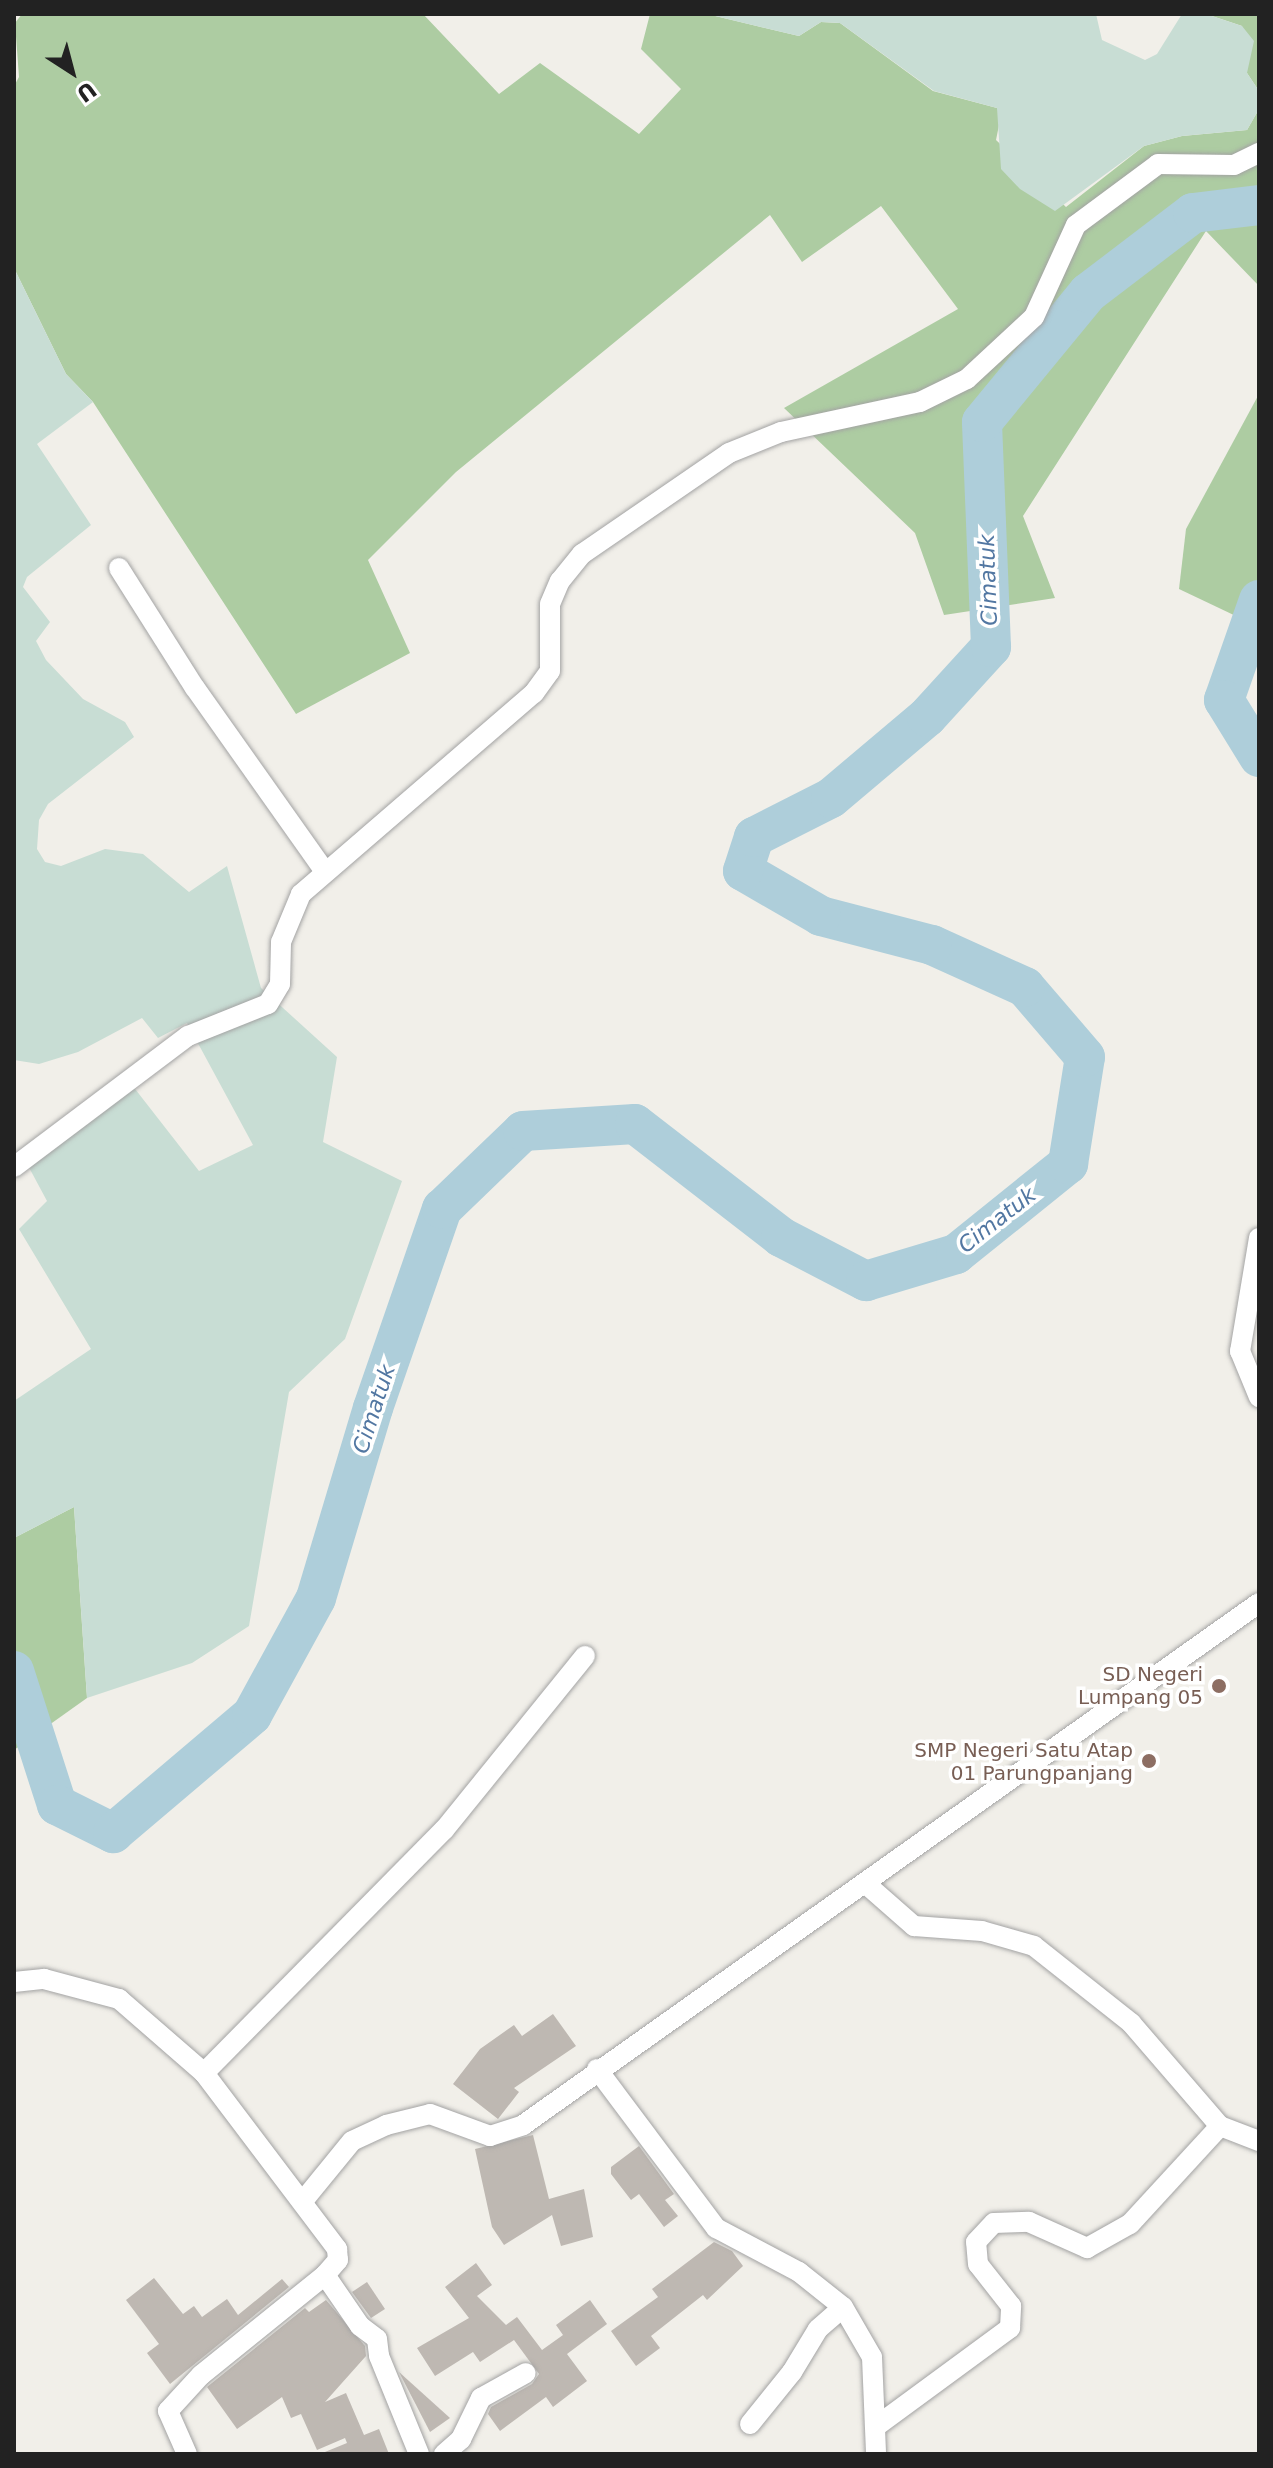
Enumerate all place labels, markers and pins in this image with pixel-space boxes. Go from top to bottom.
place label: SD Negeri Lumpang 05 [1078,1662,1203,1709]
marker: SD Negeri Lumpang 05 [1210,1677,1228,1695]
place label: SMP Negeri Satu Atap 01 Parungpanjang [914,1738,1133,1785]
marker: SMP Negeri Satu Atap 01 Parungpanjang [1140,1752,1158,1770]

